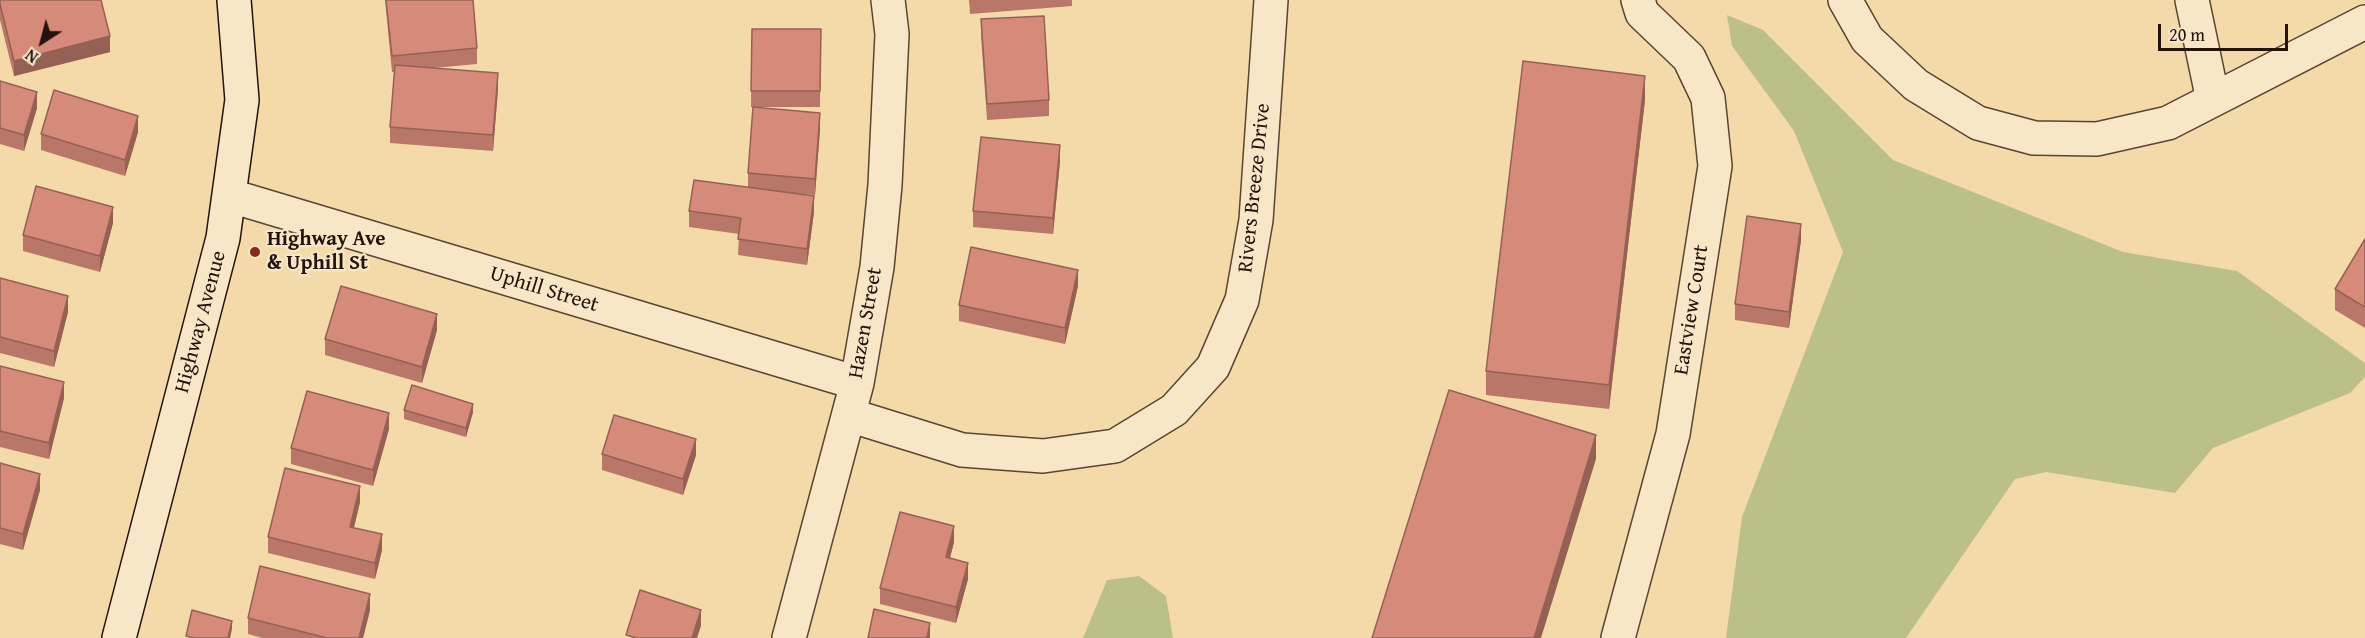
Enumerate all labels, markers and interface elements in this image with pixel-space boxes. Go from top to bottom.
north arrow [12,12,72,72]
scale bar [2161,12,2292,50]
text: 20 m [2169,21,2205,48]
text: N [20,44,43,69]
street label: Rivers Breeze Drive [1234,102,1276,274]
place label: Highway Ave & Uphill St [267,227,385,277]
street label: Eastview Court [1669,243,1715,377]
marker: Highway Ave & Uphill St [248,245,262,259]
street label: Highway Avenue [170,248,232,396]
street label: Uphill Street [487,262,601,318]
street label: Hazen Street [844,265,888,381]

